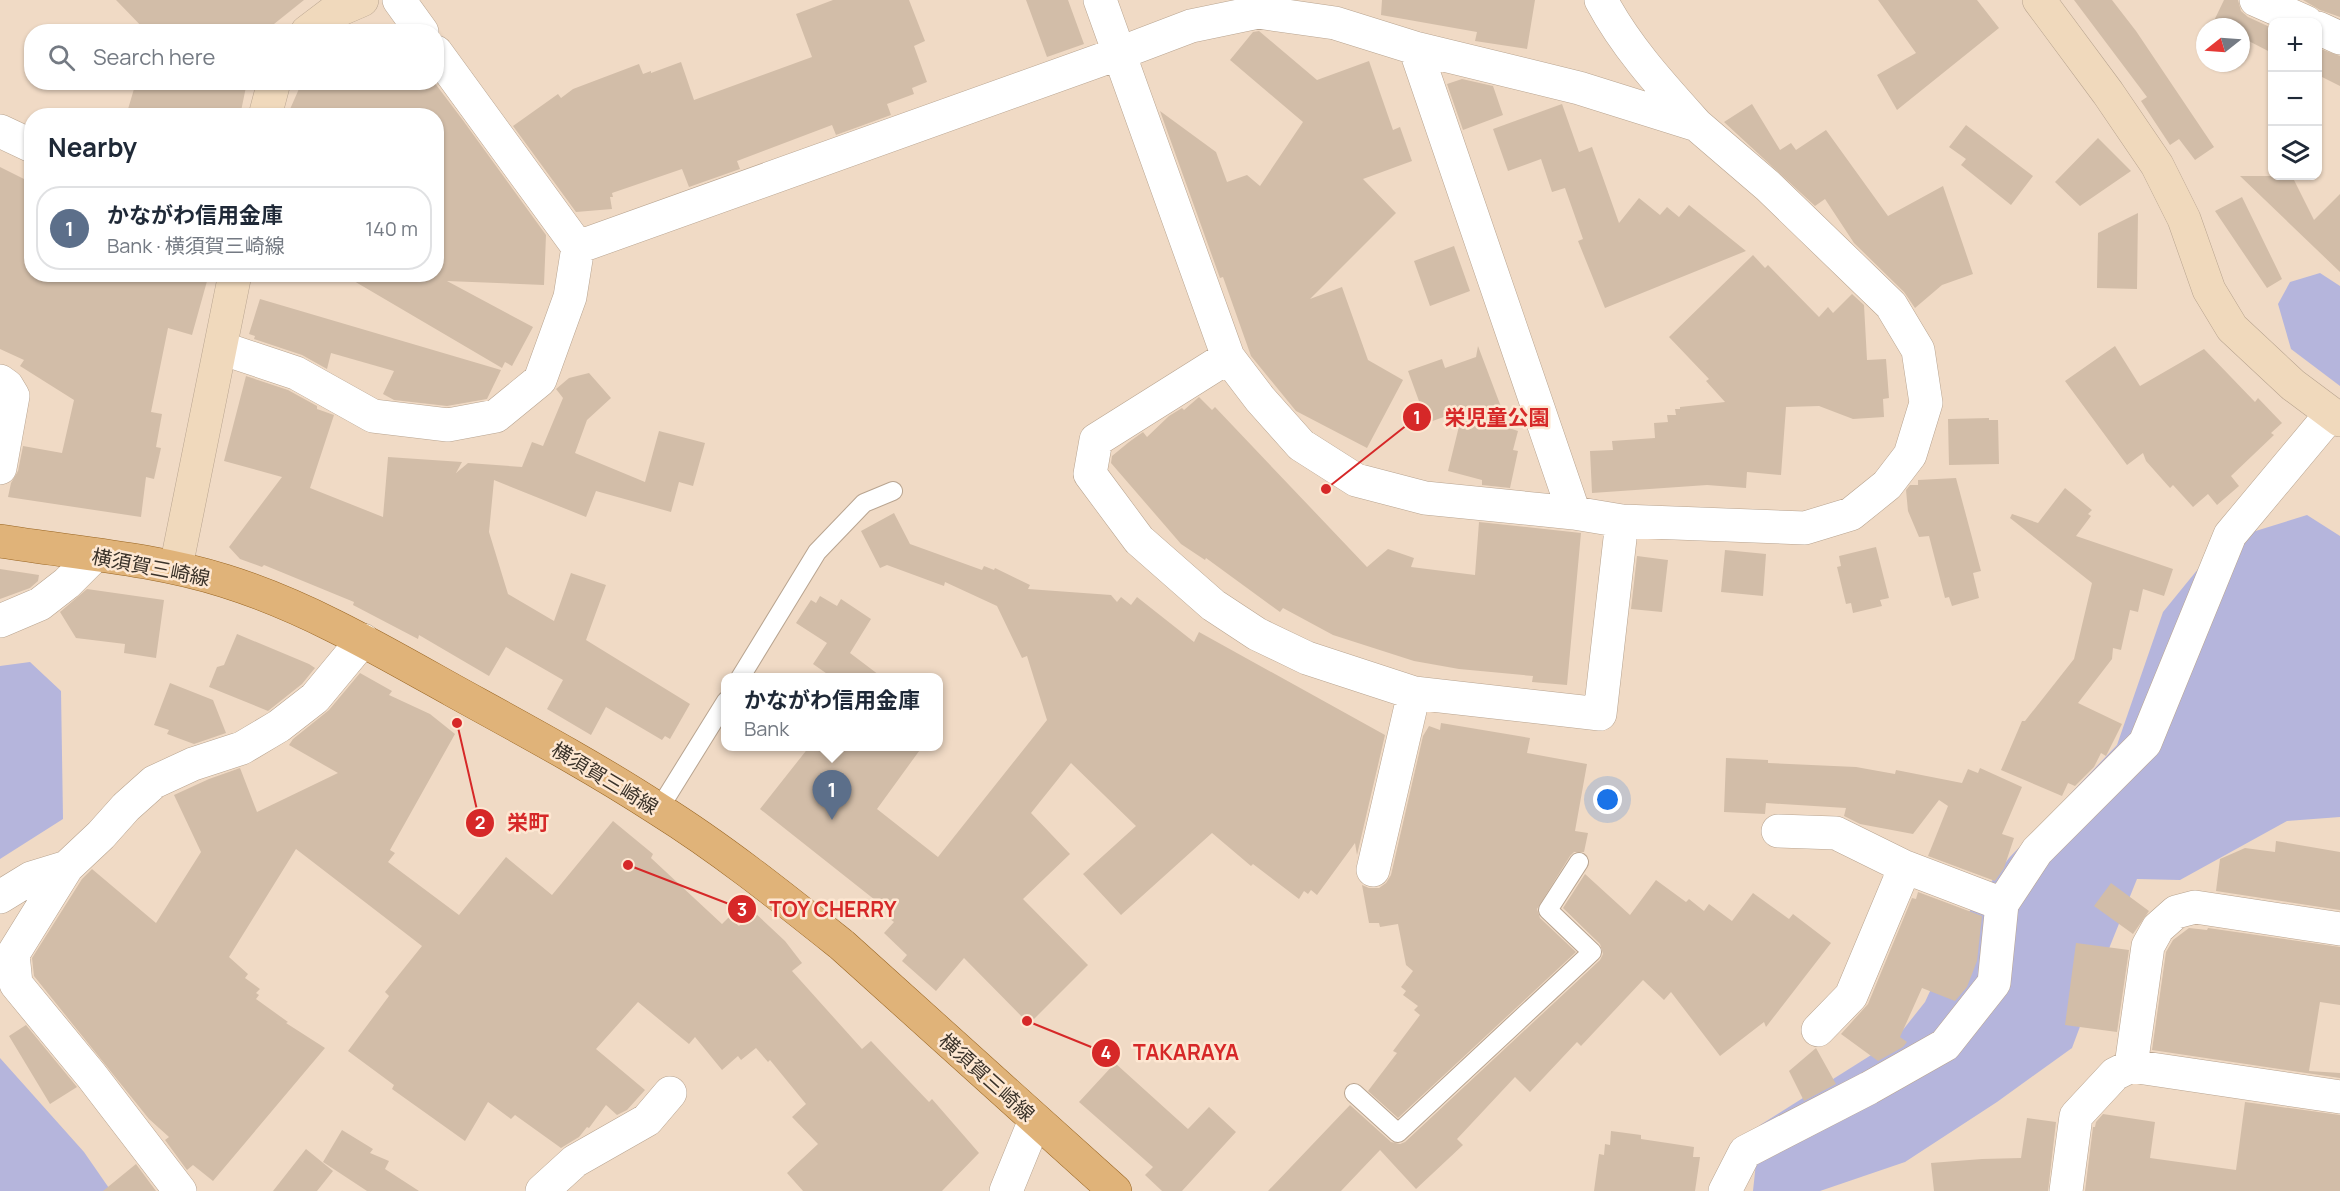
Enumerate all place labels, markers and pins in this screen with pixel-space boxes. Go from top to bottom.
callout: 栄児童公園 [1402,398,1561,437]
pin: 1 [812,770,852,820]
callout: 栄町 [465,803,561,842]
callout: TOY CHERRY [727,890,909,929]
callout: TAKARAYA [1091,1033,1251,1072]

